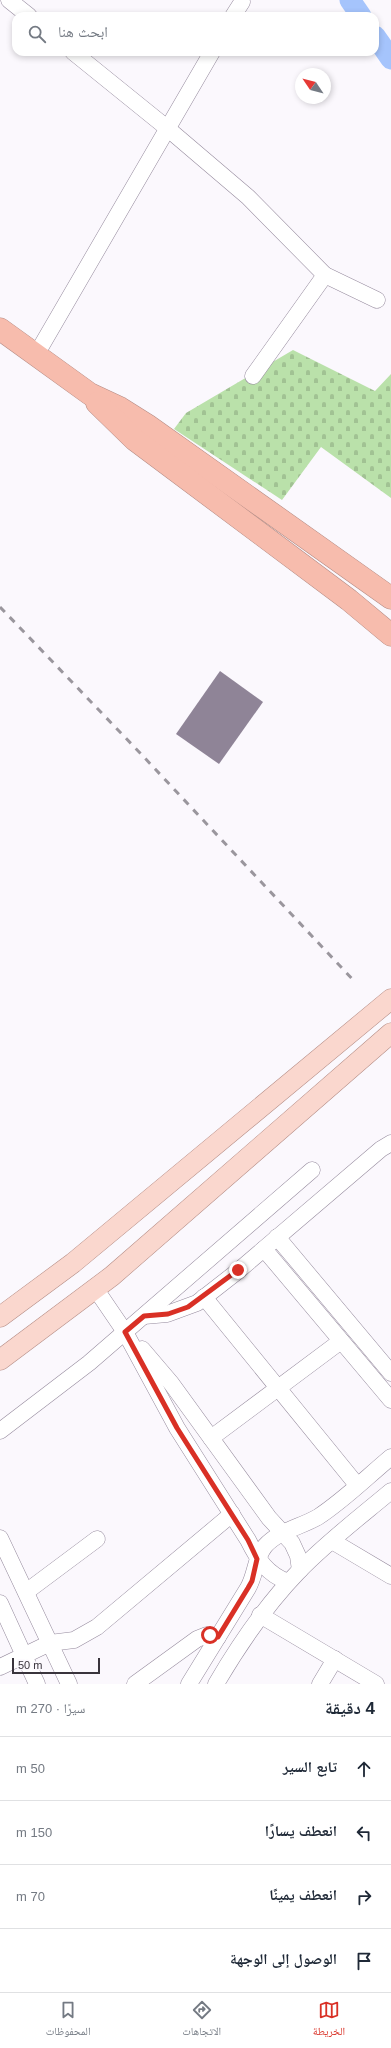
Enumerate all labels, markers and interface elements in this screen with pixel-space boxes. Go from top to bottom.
search box [12,12,379,56]
icon: search [26,23,48,45]
text: ابحث هنا [58,23,108,40]
north arrow [295,68,331,104]
route end [229,1261,247,1279]
route start [201,1626,219,1644]
scale bar [12,1656,100,1675]
text: 50 m [18,1659,42,1671]
text: 4 دقيقة [325,1699,375,1718]
text: سيرًا · 270 m [16,1701,85,1716]
text: تابع السير [283,1758,337,1775]
icon: ahead [353,1758,375,1780]
text: 50 m [16,1761,45,1776]
text: انعطف يسارًا [265,1822,337,1839]
icon: left [353,1822,375,1844]
text: 150 m [16,1825,52,1840]
text: انعطف يمينًا [269,1886,337,1903]
icon: right [353,1886,375,1908]
text: 70 m [16,1889,45,1904]
text: الوصول إلى الوجهة [230,1950,337,1967]
icon: arrive [353,1950,375,1972]
tab: المحفوظات [46,1999,91,2042]
tab: الاتجاهات [182,1999,221,2042]
tab: الخريطة [313,1999,345,2042]

